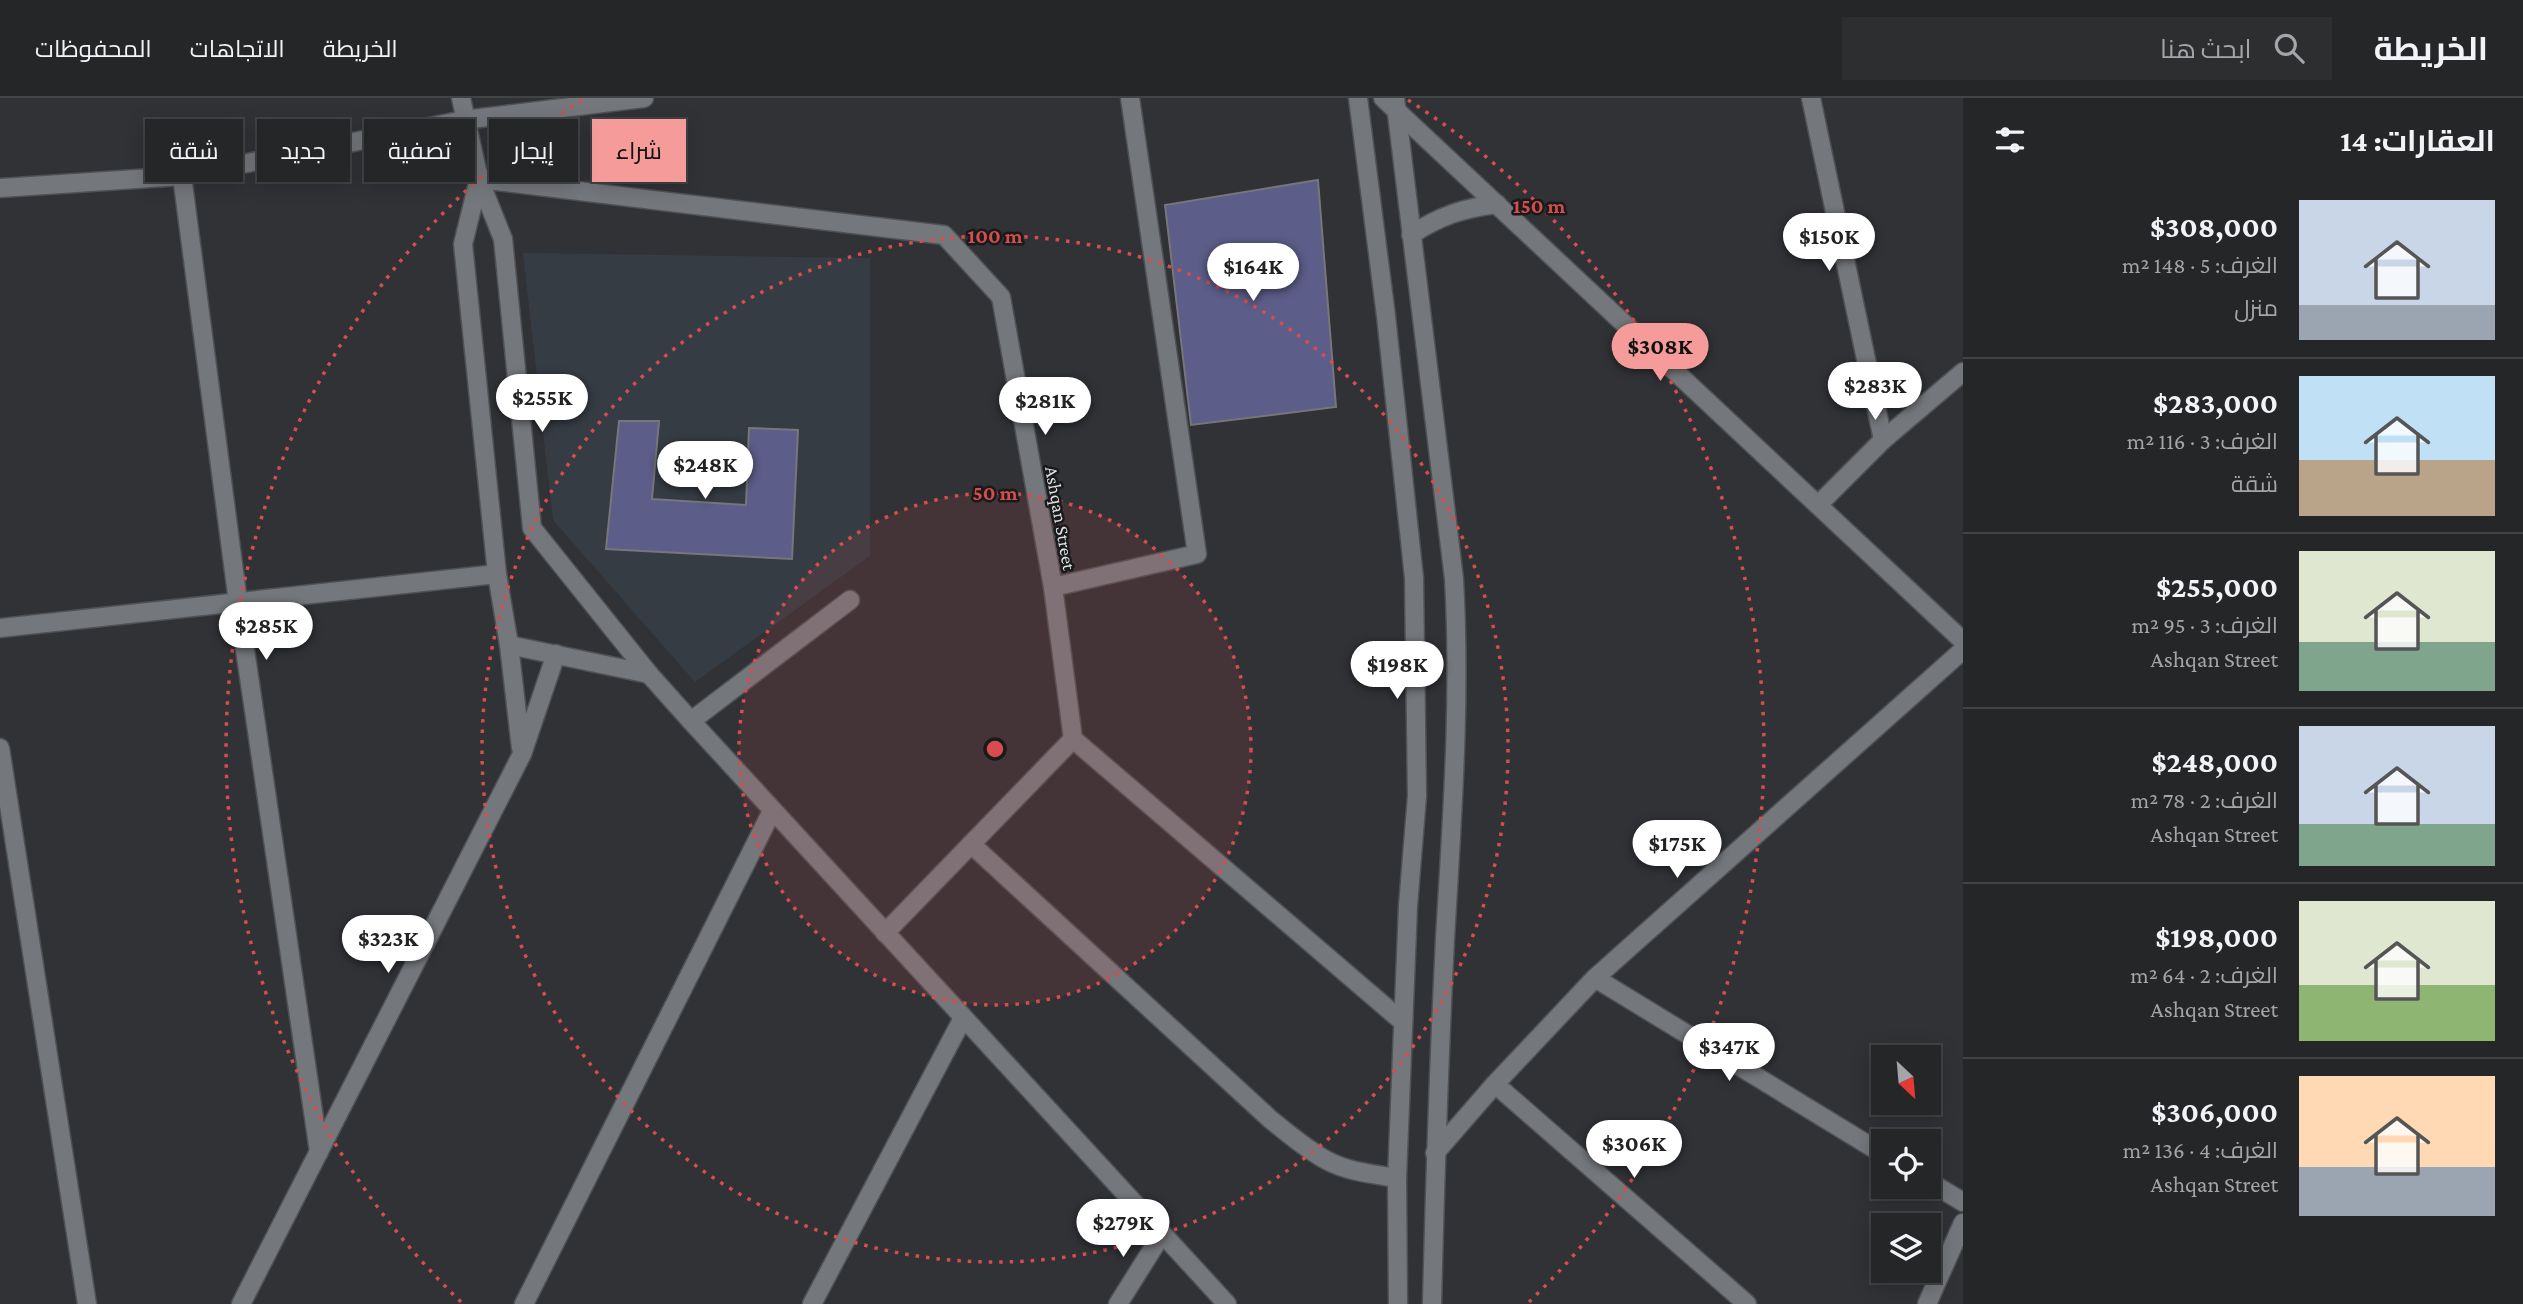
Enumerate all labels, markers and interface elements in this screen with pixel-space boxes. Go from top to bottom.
search box [1842,17,2332,80]
icon: search [2270,29,2308,67]
text: الخريطة [2374,30,2488,67]
text: المحفوظات [35,35,152,62]
text: الاتجاهات [190,35,285,62]
text: الخريطة [323,35,398,62]
text: ابحث هنا [2160,35,2252,64]
chip: شقة [145,119,243,182]
chip: جديد [257,119,350,182]
chip: تصفية [364,119,475,182]
chip: إيجار [489,119,578,182]
chip: شراء [592,119,686,182]
icon: filters [1991,121,2029,159]
text: العقارات: 14 [2340,124,2495,157]
text: 150 m [1513,194,1566,218]
text: $308,000 [2150,210,2278,243]
pin: $150K [1780,214,1878,273]
text: $150K [1799,223,1859,249]
text: 100 m [967,224,1023,248]
icon: home [2355,228,2439,312]
pin: $164K [1204,244,1302,303]
text: الغرف: 5 · 148 m² [2122,252,2278,278]
text: $164K [1223,253,1283,279]
text: منزل [2234,295,2278,321]
pin: $308K [1611,324,1709,383]
text: $308K [1628,333,1692,359]
pin: $283K [1826,362,1924,422]
text: $283K [1844,372,1906,398]
pin: $255K [493,374,591,434]
pin: $281K [996,378,1094,437]
text: $255K [512,384,572,410]
text: $283,000 [2153,386,2278,419]
text: $281K [1015,387,1075,413]
icon: home [2355,404,2439,488]
text: الغرف: 3 · 116 m² [2127,428,2278,454]
pin: $248K [656,442,754,501]
text: $248K [673,451,737,477]
street label: Ashqan Street [1041,464,1080,572]
text: شقة [2231,471,2278,497]
text: 50 m [973,481,1018,505]
text: $255,000 [2156,570,2278,603]
icon: home [2355,579,2439,663]
pin: $285K [217,602,315,662]
text: $285K [235,612,297,638]
text: الغرف: 3 · 95 m² [2131,612,2278,638]
pin: $198K [1348,642,1446,701]
text: Ashqan Street [2151,646,2278,672]
text: $198K [1367,651,1427,677]
centre of rings [983,737,1007,761]
text: $248,000 [2151,745,2278,778]
icon: home [2355,754,2439,838]
text: الغرف: 2 · 78 m² [2131,787,2278,813]
pin: $175K [1628,820,1726,880]
text: Ashqan Street [2151,821,2278,847]
text: $175K [1649,830,1705,856]
pin: $323K [339,916,437,975]
text: $198,000 [2155,920,2278,953]
text: $323K [358,925,418,951]
icon: home [2355,929,2439,1013]
text: الغرف: 2 · 64 m² [2130,962,2278,988]
text: Ashqan Street [2151,996,2278,1022]
pin: $347K [1680,1024,1778,1083]
text: $347K [1699,1033,1759,1059]
north arrow [1871,1045,1941,1115]
map controls [1871,1045,1941,1283]
text: $306,000 [2151,1095,2278,1128]
icon: home [2355,1104,2439,1188]
pin: $306K [1585,1121,1683,1180]
button: locate [1871,1129,1941,1199]
text: $306K [1602,1130,1666,1156]
text: الغرف: 4 · 136 m² [2123,1137,2278,1163]
text: Ashqan Street [2151,1171,2278,1197]
pin: $279K [1074,1200,1172,1259]
text: $279K [1092,1209,1154,1235]
button: layers [1871,1213,1941,1283]

